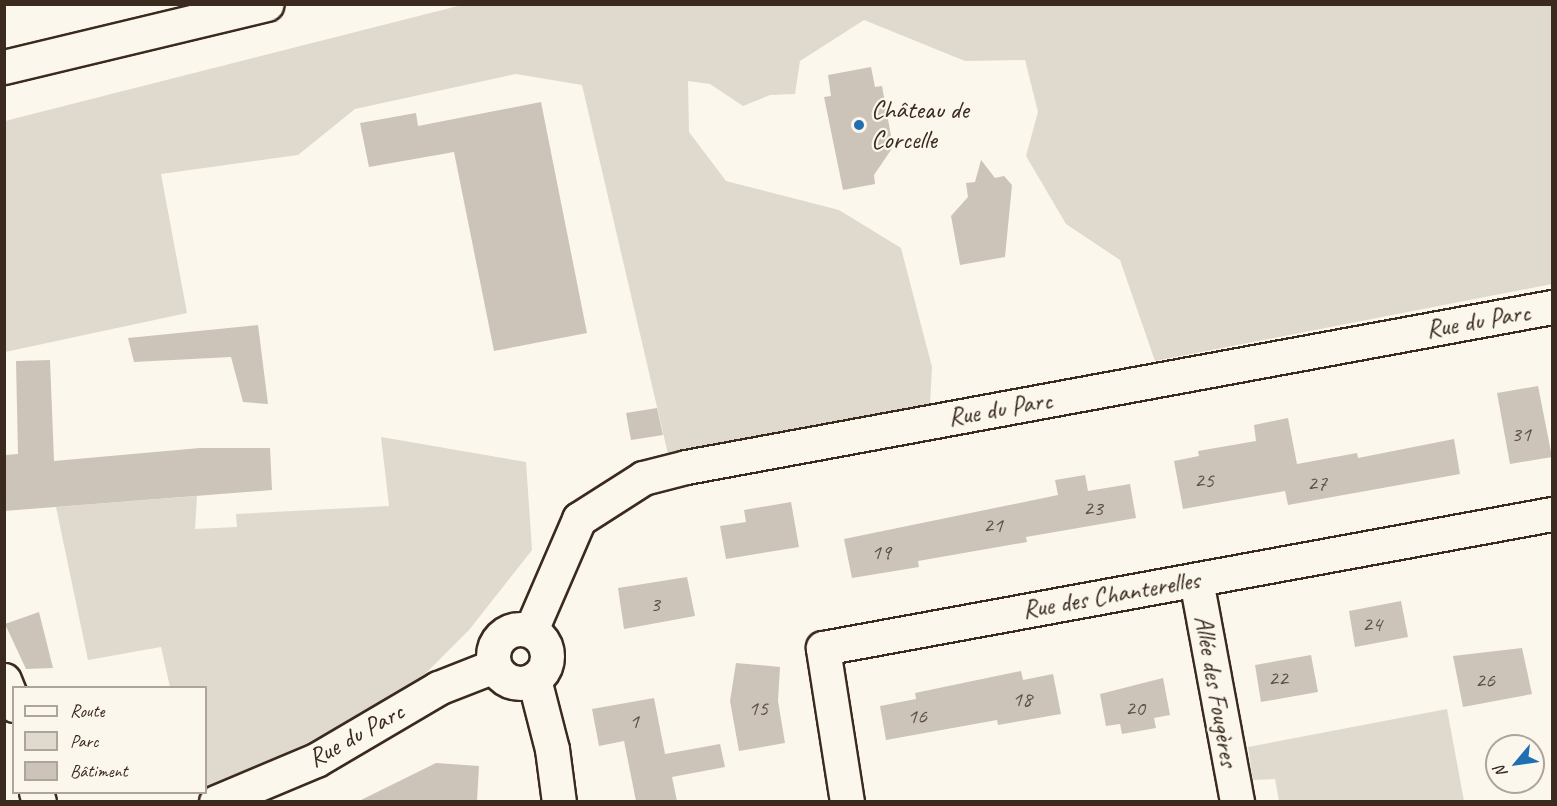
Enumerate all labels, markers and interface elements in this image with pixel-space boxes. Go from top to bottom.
place label: Château de Corcelle [871,94,969,156]
marker: Château de Corcelle [852,118,866,132]
street label: Rue du Parc [1424,297,1532,345]
street label: Rue du Parc [946,385,1054,433]
house number: 31 [1511,422,1531,448]
house number: 25 [1194,468,1214,494]
house number: 27 [1307,471,1327,497]
house number: 23 [1083,496,1103,522]
house number: 21 [983,513,1003,539]
house number: 19 [871,540,891,566]
street label: Rue des Chanterelles [1020,564,1202,626]
house number: 3 [650,592,660,618]
house number: 24 [1362,612,1382,638]
street label: Allée des Fougères [1187,613,1245,769]
house number: 22 [1268,666,1288,692]
house number: 26 [1475,668,1495,694]
legend [12,686,207,794]
house number: 18 [1012,687,1032,713]
street label: Rue du Parc [303,696,409,774]
house number: 15 [748,696,768,722]
house number: 20 [1125,696,1145,722]
text: Route [70,700,104,722]
house number: 16 [907,704,927,730]
house number: 1 [629,709,639,735]
text: Parc [70,730,98,752]
north arrow [1485,734,1545,794]
text: Bâtiment [70,760,128,782]
text: N [1490,763,1512,781]

